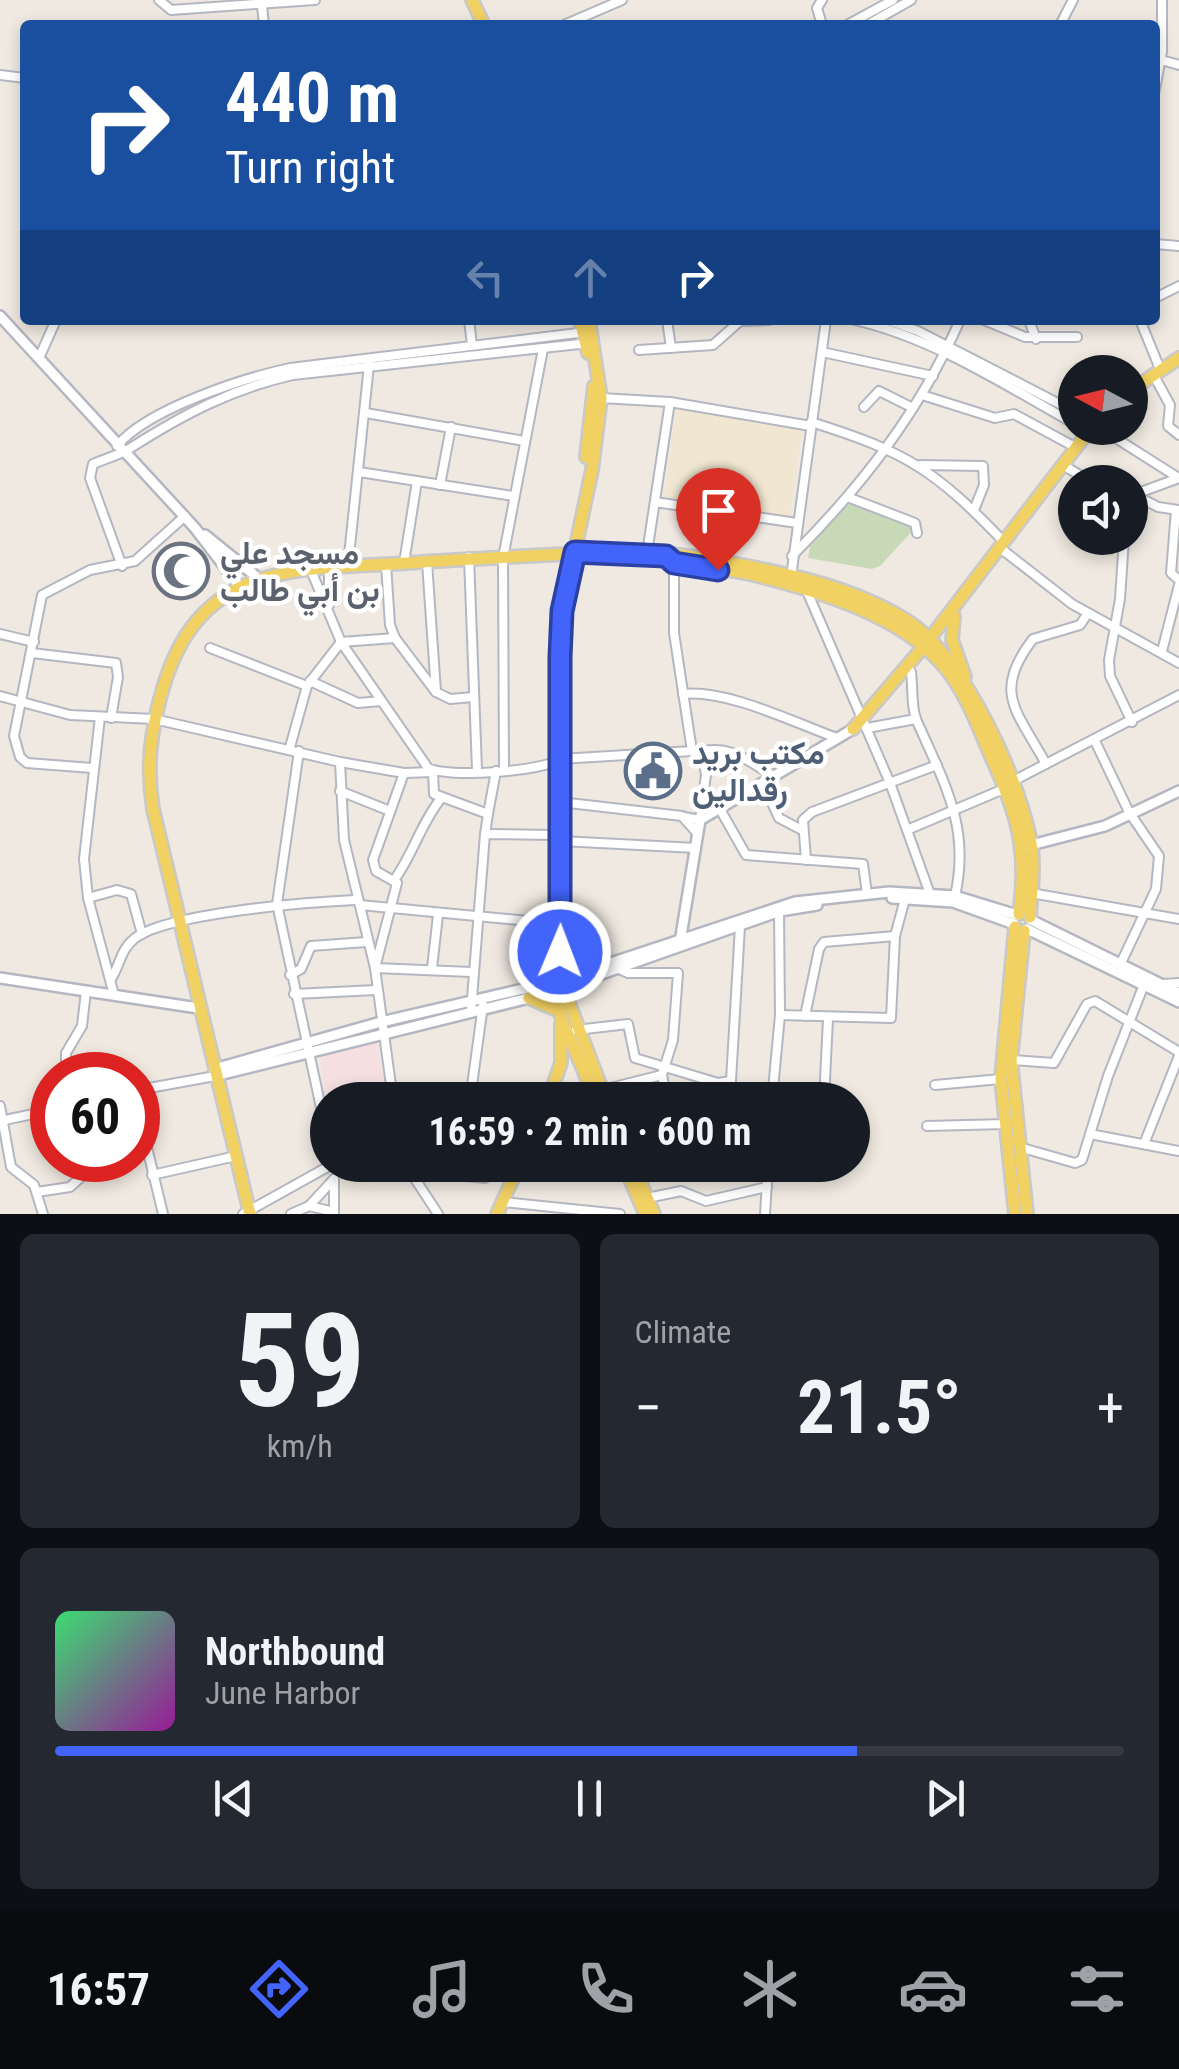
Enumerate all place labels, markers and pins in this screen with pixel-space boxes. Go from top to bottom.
pin [676,468,761,571]
place label: مسجد علي بن أبي طالب [220,534,380,617]
mosque icon: مسجد علي بن أبي طالب [151,541,211,601]
place label: مكتب بريد رقدالين [692,734,825,810]
public building icon: مكتب بريد رقدالين [623,741,683,801]

